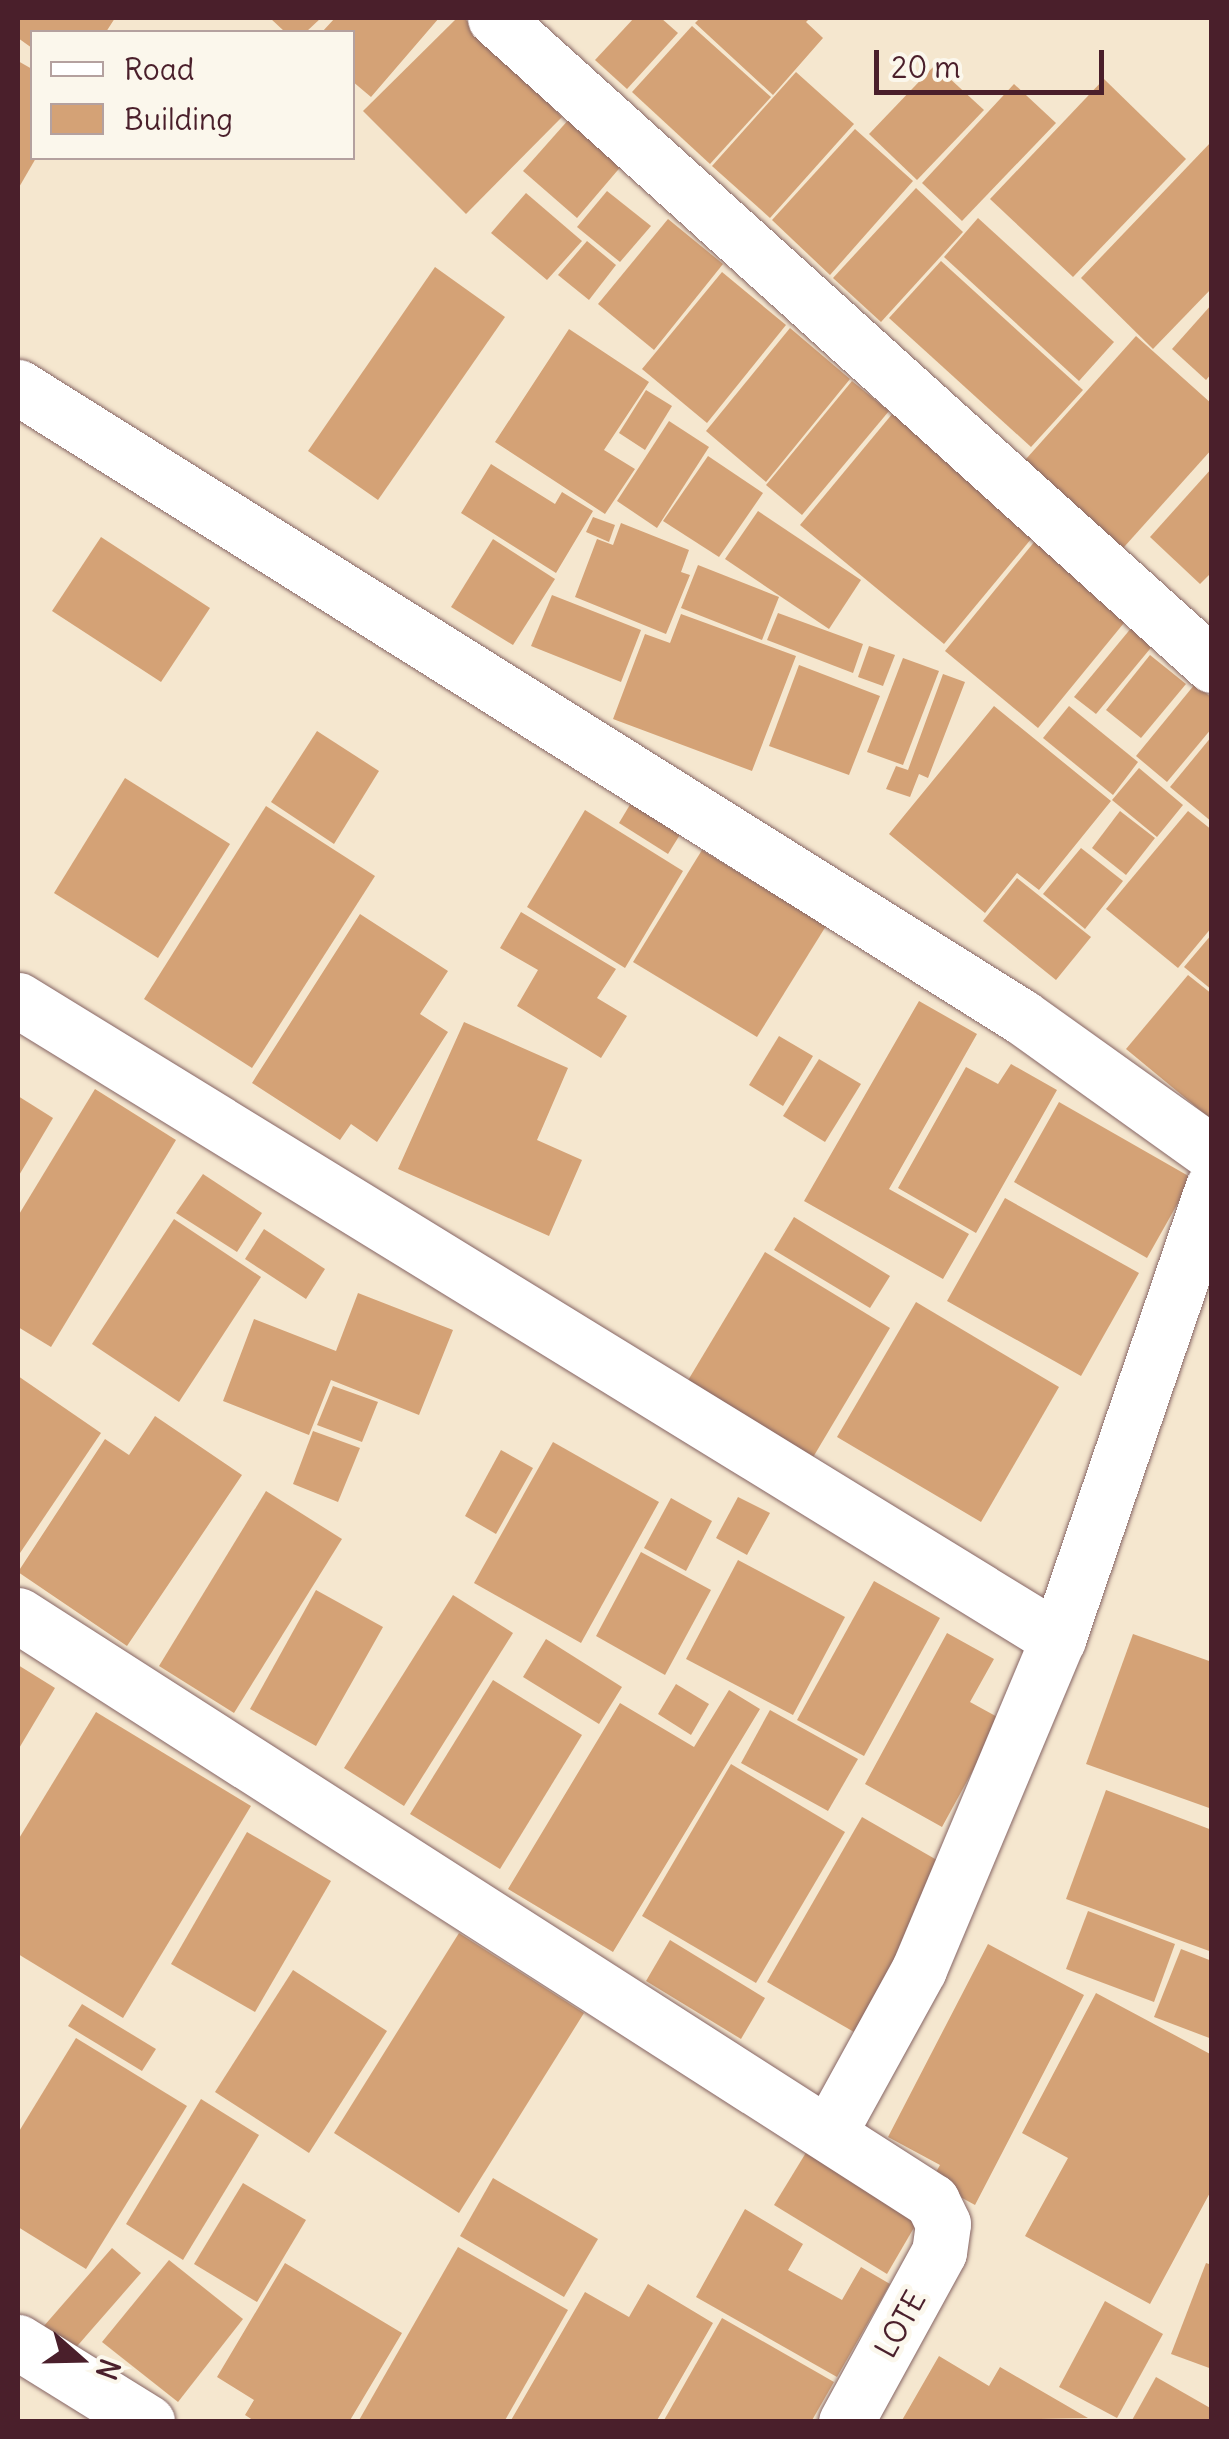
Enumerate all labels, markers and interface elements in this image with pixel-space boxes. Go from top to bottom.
legend [30,30,355,160]
scale bar [879,30,1109,92]
text: 20 m [891,48,961,86]
text: Road [124,50,194,88]
text: Building [124,100,233,138]
street label: LOTE [867,2284,933,2364]
north arrow [30,2309,130,2409]
text: N [88,2354,128,2385]

